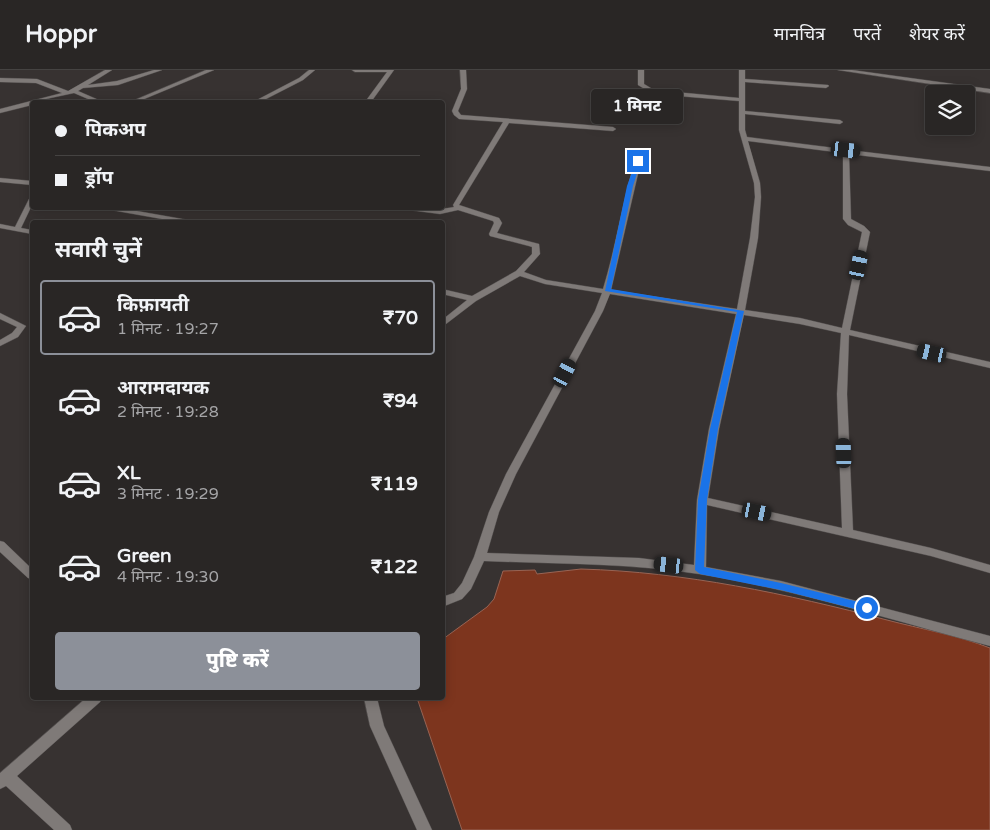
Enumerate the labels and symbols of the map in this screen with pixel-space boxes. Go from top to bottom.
callout: 1 मिनट [592,88,684,124]
car [830,141,861,159]
route end [627,150,649,172]
car [848,249,869,281]
car [915,342,948,364]
car [551,356,578,390]
car [835,438,852,468]
car [740,502,773,522]
car [653,556,684,574]
route start [856,597,878,619]

